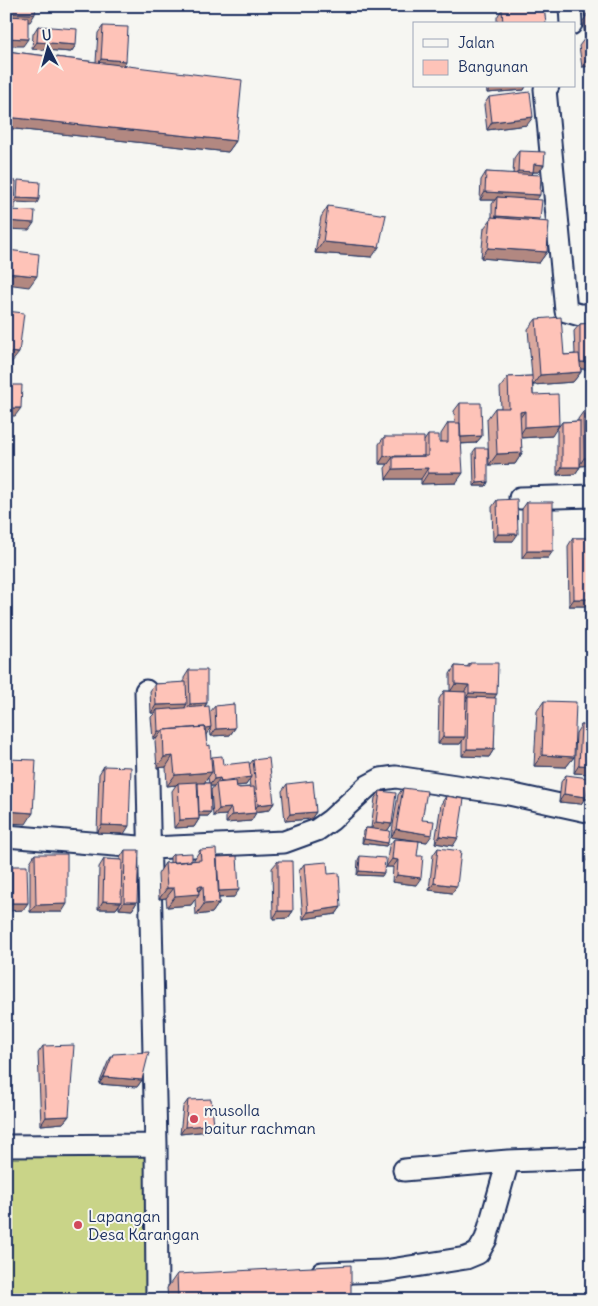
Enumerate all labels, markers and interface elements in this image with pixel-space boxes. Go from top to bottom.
north arrow [22,22,72,72]
legend [413,22,576,88]
text: U [41,26,52,45]
text: Jalan [458,33,495,52]
text: Bangunan [458,57,528,76]
place label: musolla baitur rachman [204,1100,316,1138]
marker: musolla baitur rachman [188,1113,200,1125]
place label: Lapangan Desa Karangan [88,1206,199,1244]
marker: Lapangan Desa Karangan [72,1219,84,1231]

